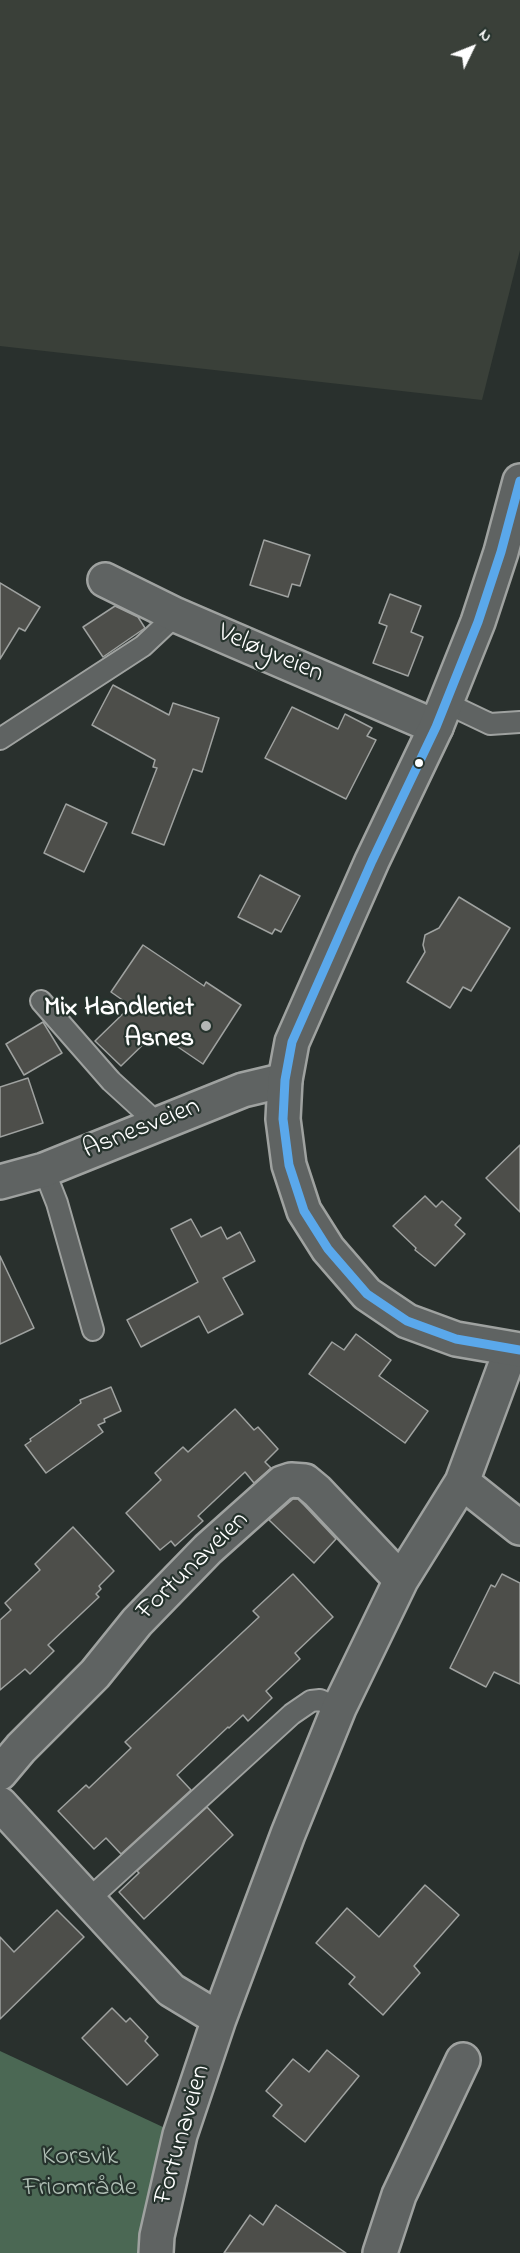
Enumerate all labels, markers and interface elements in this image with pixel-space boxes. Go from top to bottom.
north arrow [442,18,502,78]
text: N [473,24,498,48]
street label: Veløyveien [212,618,328,692]
unlabelled marker [413,757,425,769]
place label: Mix Handleriet Asnes [44,994,194,1057]
marker: Mix Handleriet Asnes [199,1019,213,1033]
street label: Asnesveien [79,1092,205,1168]
street label: Fortunaveien [131,1506,257,1628]
street label: Fortunaveien [149,2062,219,2208]
park label: Korsvik Friområde [23,2143,137,2206]

